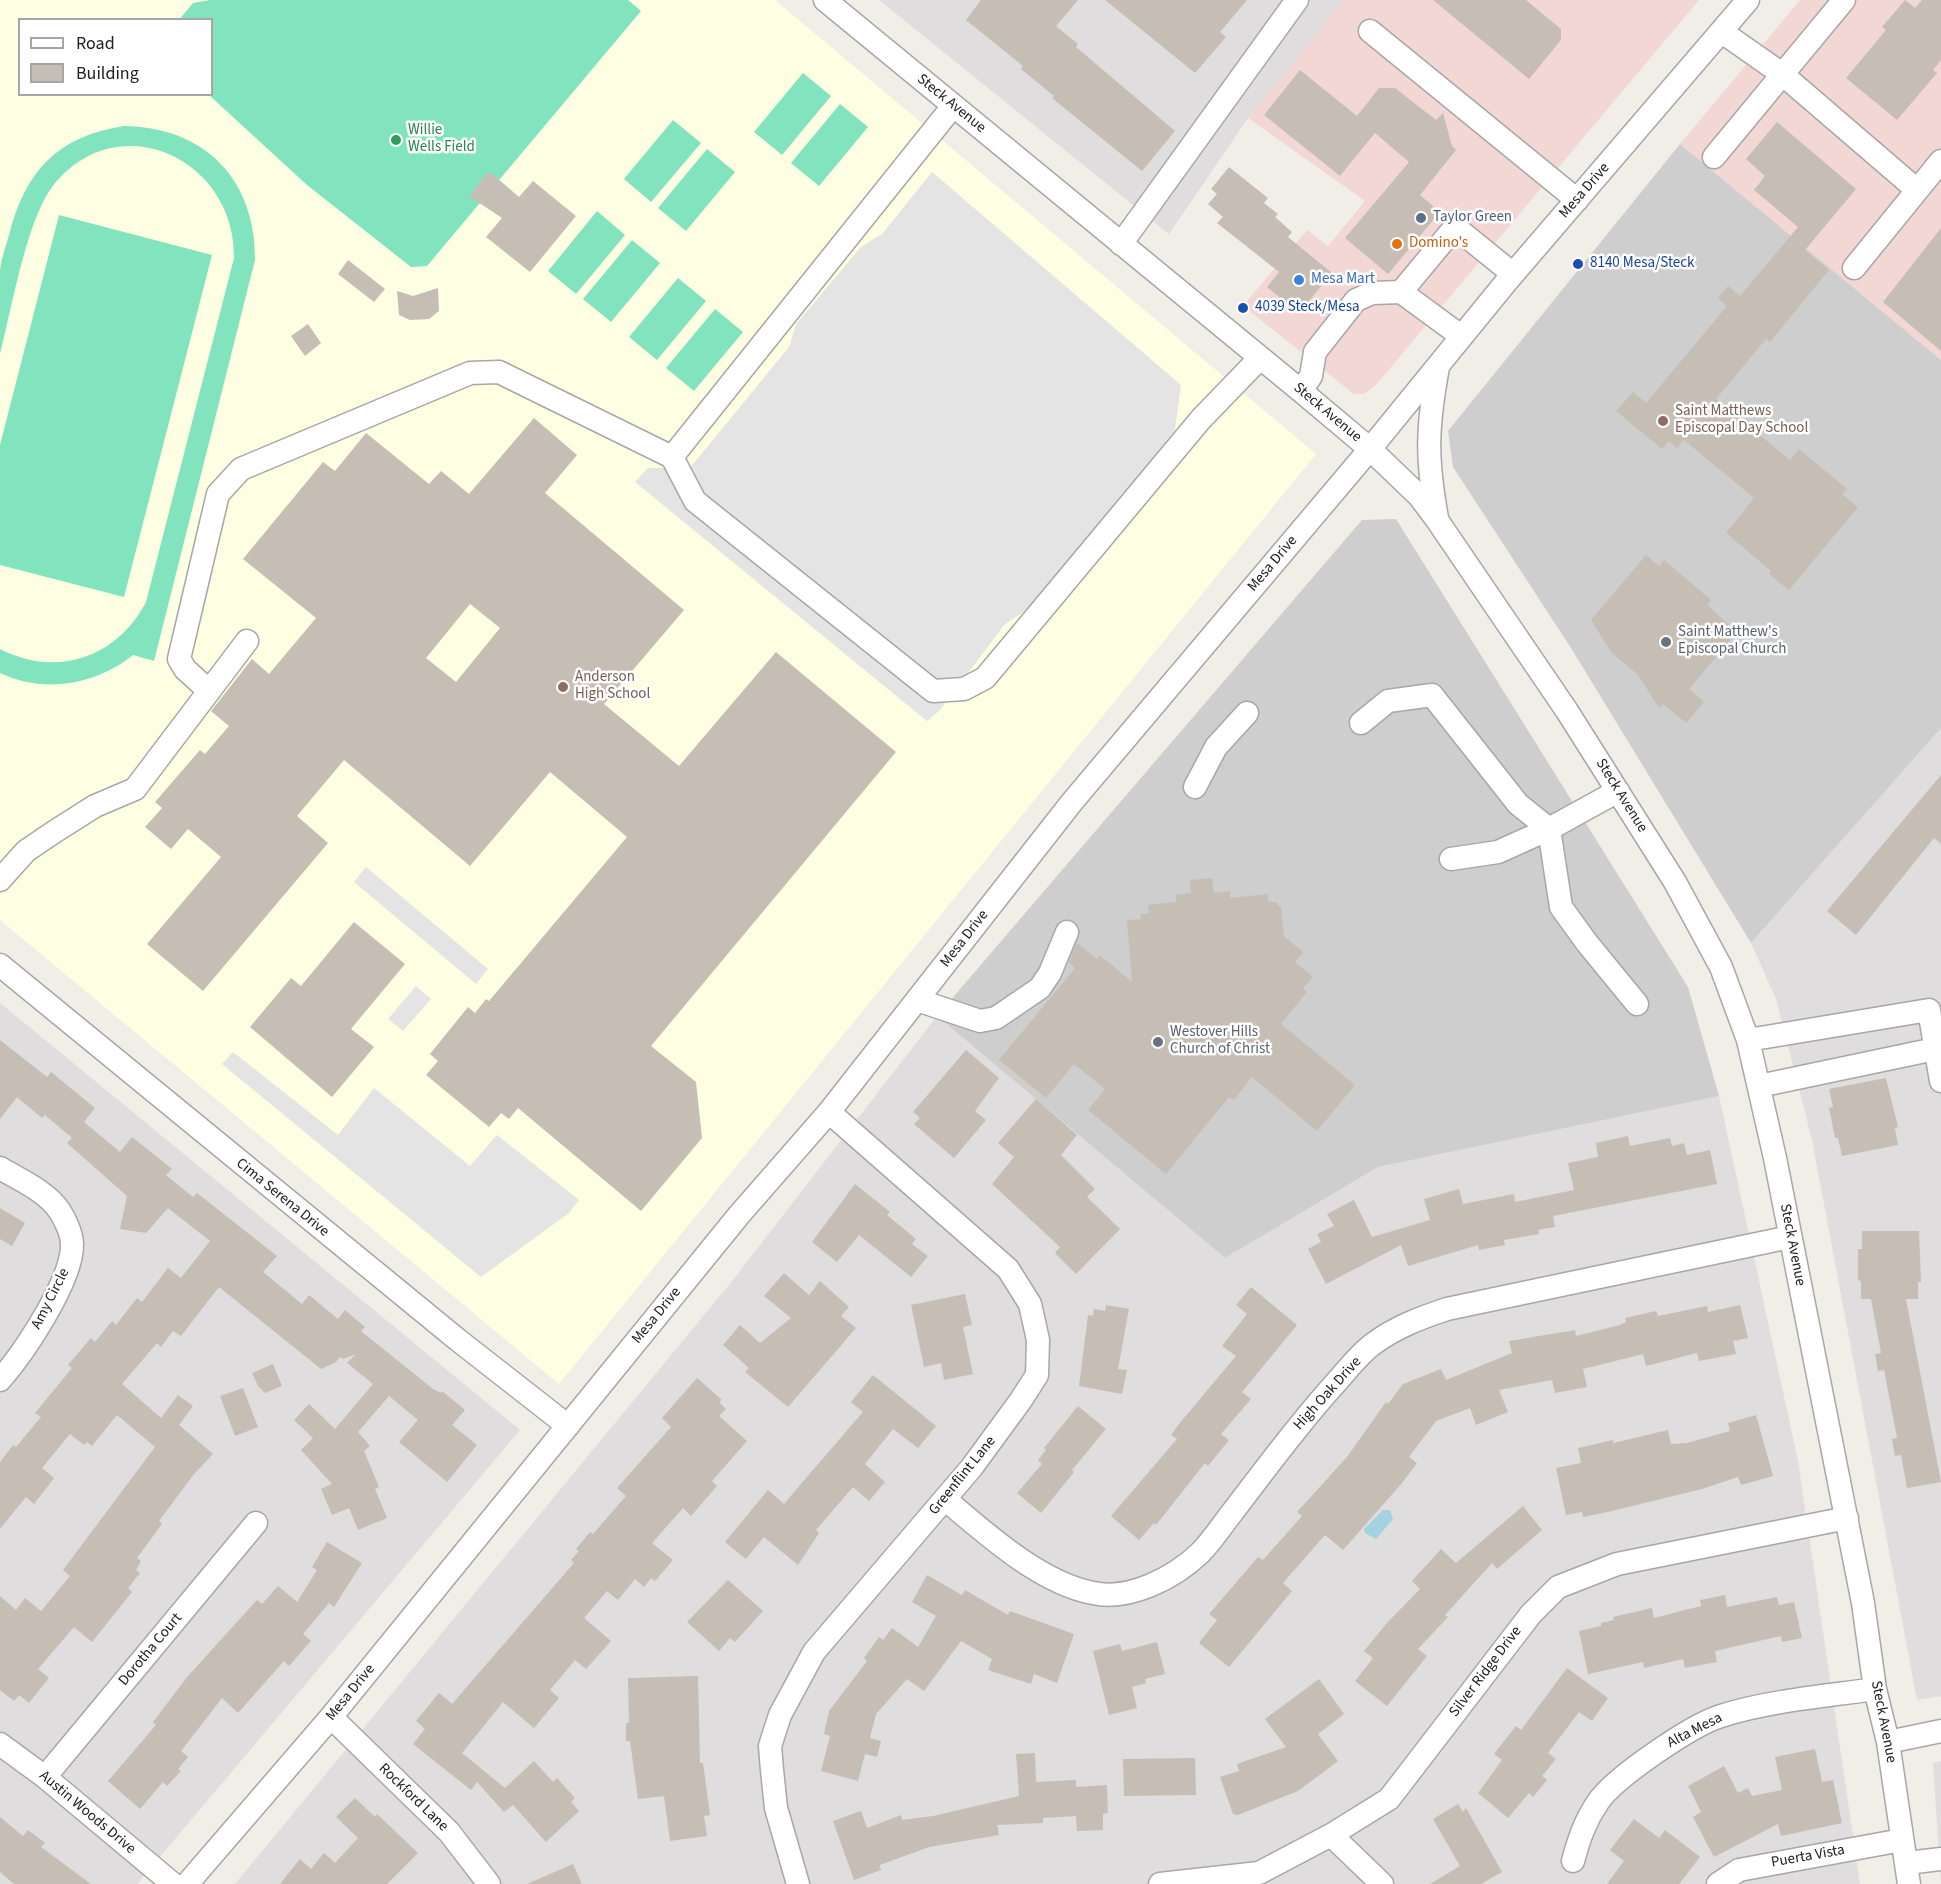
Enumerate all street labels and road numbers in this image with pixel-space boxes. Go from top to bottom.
street label: Steck Avenue [913,71,989,137]
street label: Mesa Drive [1556,160,1614,222]
street label: Steck Avenue [1289,379,1365,447]
street label: Mesa Drive [1244,532,1302,596]
street label: Steck Avenue [1591,756,1651,836]
street label: Mesa Drive [937,907,993,971]
street label: Cima Serena Drive [232,1155,332,1241]
street label: Steck Avenue [1775,1202,1809,1288]
street label: Amy Circle [28,1266,74,1332]
street label: Mesa Drive [629,1284,685,1348]
street label: High Oak Drive [1290,1354,1366,1434]
street label: Greenflint Lane [926,1433,1000,1519]
street label: Dorotha Court [115,1610,187,1690]
street label: Silver Ridge Drive [1446,1623,1526,1721]
street label: Mesa Drive [323,1661,379,1725]
street label: Steck Avenue [1866,1679,1900,1765]
street label: Alta Mesa [1664,1709,1726,1753]
street label: Rockford Lane [374,1760,452,1836]
street label: Austin Woods Drive [35,1767,139,1859]
street label: Puerta Vista [1770,1842,1846,1872]

